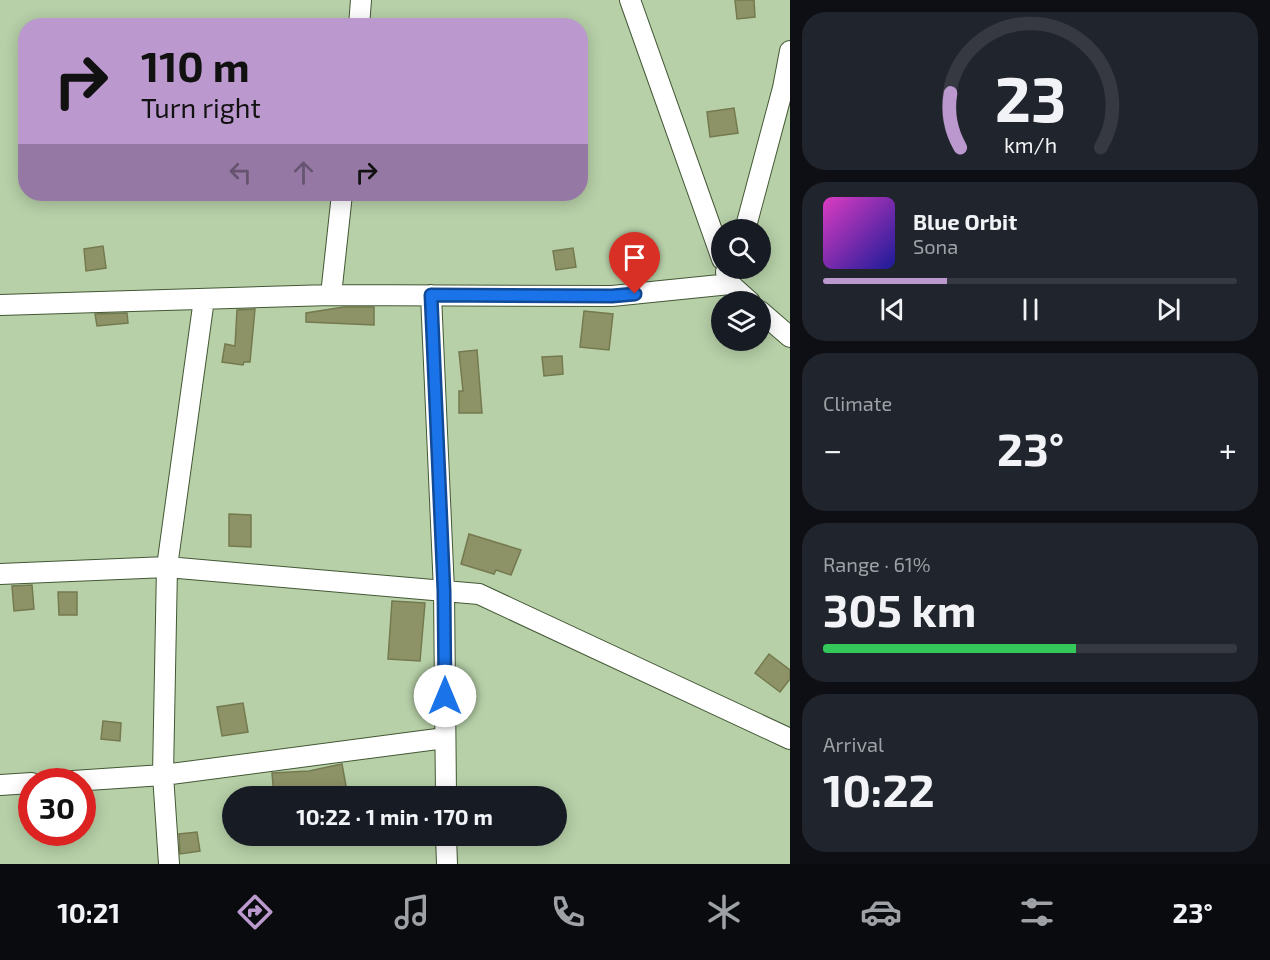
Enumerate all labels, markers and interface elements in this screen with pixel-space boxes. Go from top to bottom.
text: 110 m [141,40,250,90]
icon: right [42,42,120,120]
text: 23 [994,60,1066,135]
text: Turn right [141,91,261,123]
text: km/h [1003,133,1057,158]
icon: left [224,156,257,189]
icon: ahead [287,156,320,189]
icon: right [350,156,383,189]
text: Blue Orbit [913,208,1017,234]
map controls [711,219,771,351]
button: search [711,219,771,279]
pin [609,232,660,294]
text: Sona [913,234,958,258]
icon: arrive [618,241,651,274]
button: layers [711,291,771,351]
icon: previous [876,293,909,326]
icon: pause [1014,293,1047,326]
icon: next [1152,293,1185,326]
text: Climate [823,391,892,415]
text: 23° [997,421,1064,475]
text: − [823,429,842,469]
text: + [1219,429,1237,469]
text: Range · 61% [823,552,931,576]
text: 305 km [823,582,976,636]
position arrow [413,664,477,728]
text: Arrival [823,732,884,756]
text: 10:22 [823,762,935,816]
speed limit sign: 30 [18,768,96,846]
text: 10:22 · 1 min · 170 m [296,803,493,829]
icon: directions [234,891,276,933]
icon: music [391,891,433,933]
icon: phone [547,891,589,933]
icon: climate [703,891,745,933]
icon: car [860,891,902,933]
icon: filters [1016,891,1058,933]
text: 10:21 [57,896,120,928]
text: 23° [1172,896,1213,928]

